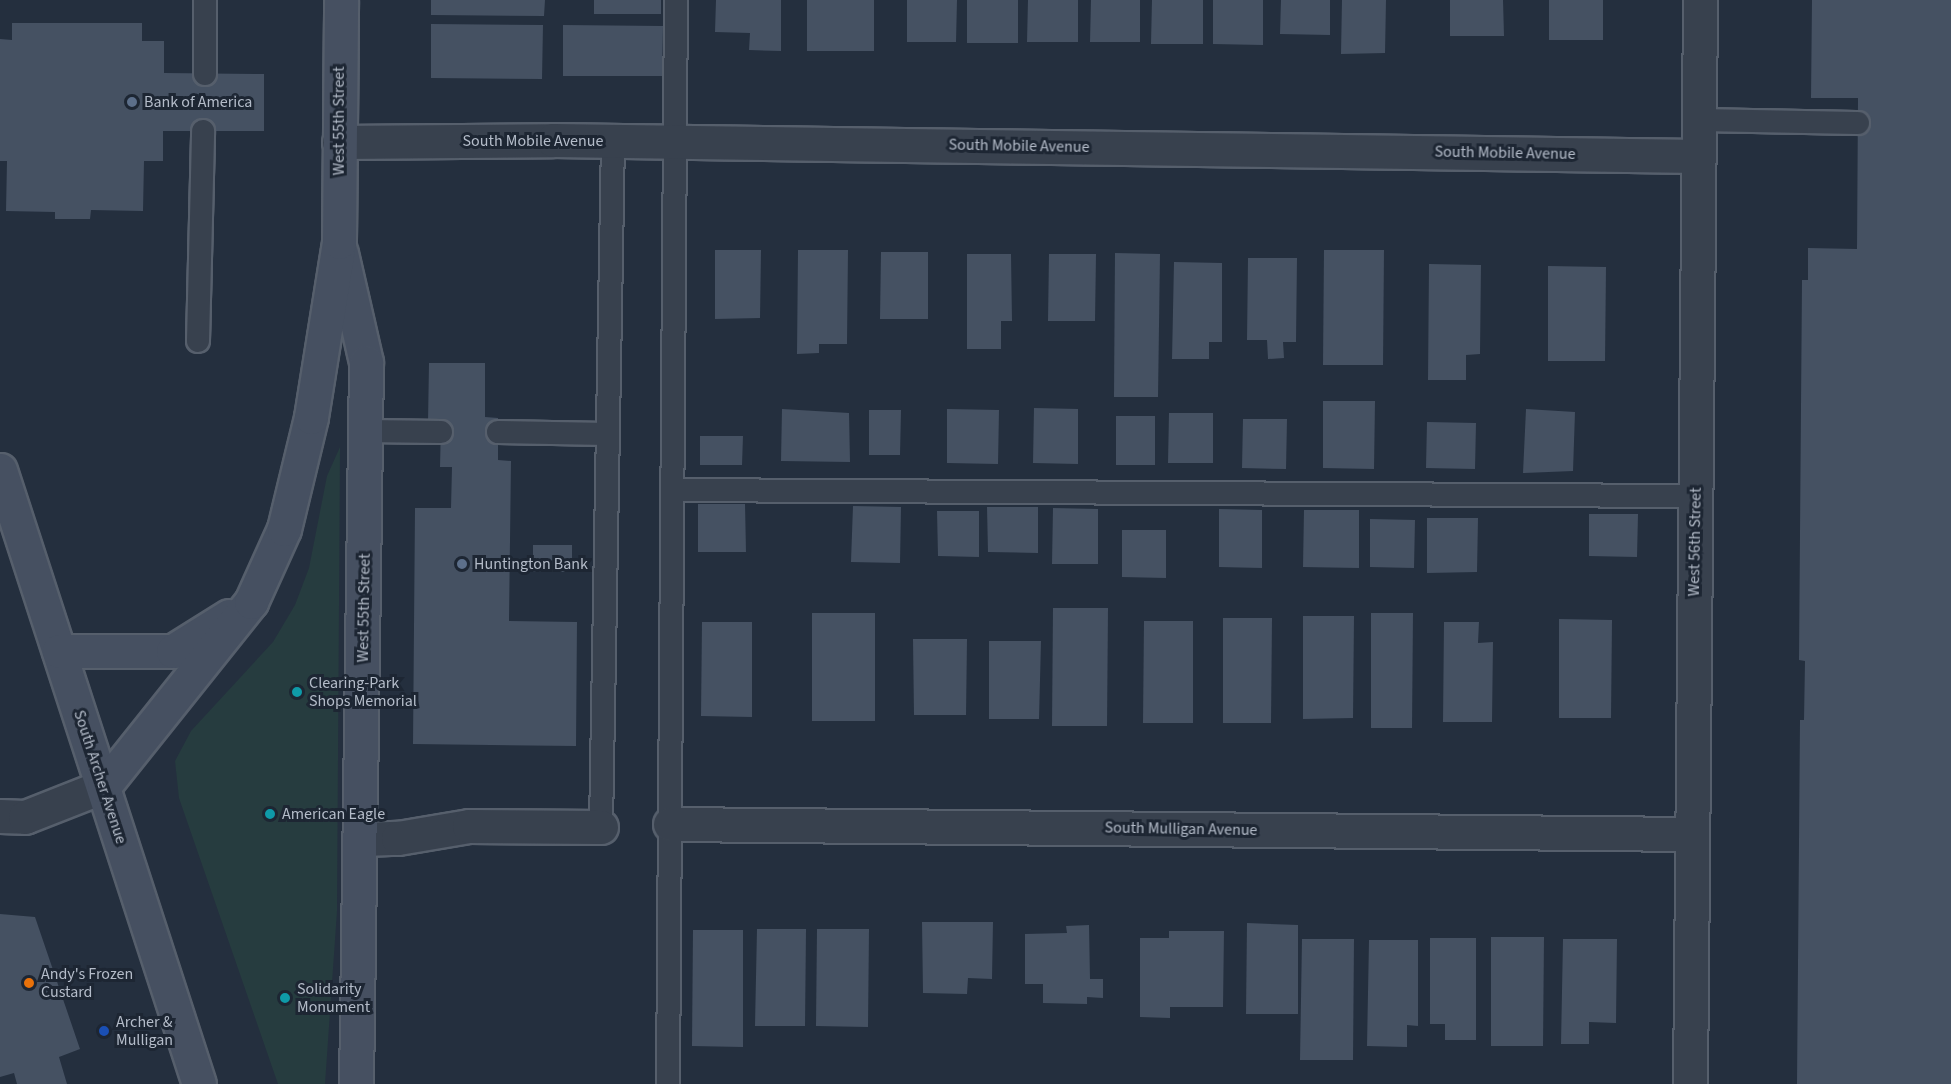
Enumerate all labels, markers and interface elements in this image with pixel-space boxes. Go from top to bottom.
street label: West 55th Street [329,67,349,175]
place label: Bank of America [144,92,252,112]
marker: Bank of America [125,95,139,109]
street label: South Mobile Avenue [463,131,603,151]
street label: South Mobile Avenue [948,135,1090,157]
street label: South Mobile Avenue [1434,142,1576,164]
street label: West 56th Street [1684,487,1706,597]
street label: West 55th Street [353,553,375,663]
place label: Huntington Bank [474,554,588,574]
marker: Huntington Bank [455,557,469,571]
place label: Clearing-Park Shops Memorial [309,673,417,711]
marker: Clearing-Park Shops Memorial [290,685,304,699]
street label: South Archer Avenue [69,708,131,846]
place label: American Eagle [282,804,385,824]
marker: American Eagle [263,807,277,821]
street label: South Mulligan Avenue [1104,818,1258,840]
place label: Andy's Frozen Custard [41,964,133,1002]
marker: Andy's Frozen Custard [22,976,36,990]
place label: Solidarity Monument [297,979,370,1017]
marker: Solidarity Monument [278,991,292,1005]
place label: Archer & Mulligan [116,1012,173,1050]
marker: Archer & Mulligan [97,1024,111,1038]

